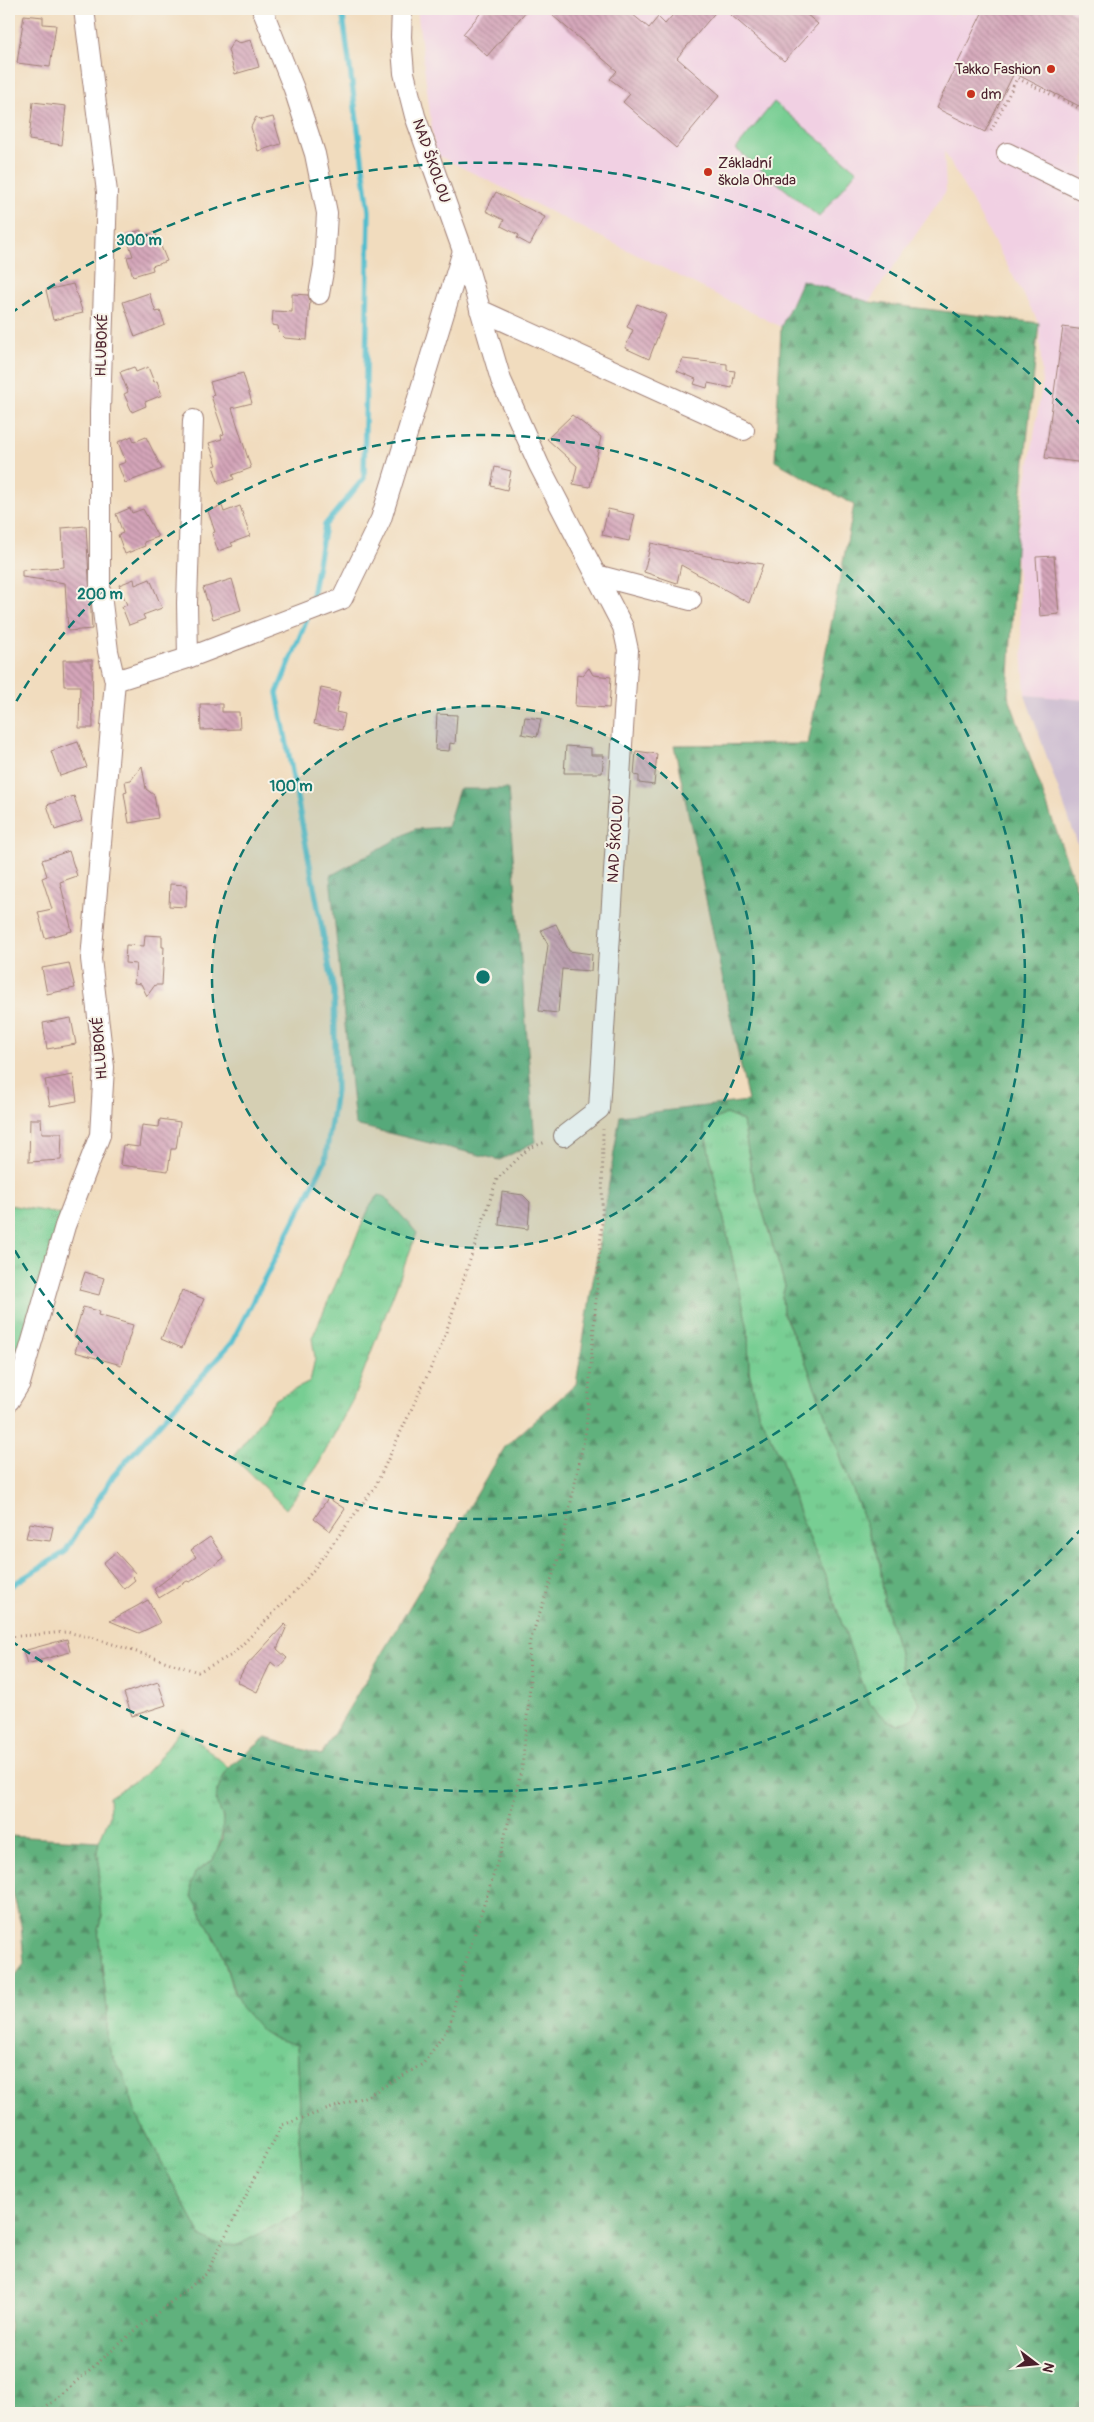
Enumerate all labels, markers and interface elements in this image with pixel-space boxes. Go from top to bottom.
place label: Takko Fashion [955,60,1041,79]
marker: Takko Fashion [1045,63,1057,75]
place label: dm [981,85,1002,104]
marker: dm [965,88,977,100]
street label: NAD ŠKOLOU [408,116,454,206]
place label: Základní škola Ohrada [718,154,796,190]
marker: Základní škola Ohrada [702,166,714,178]
text: 300 m [116,231,162,250]
street label: HLUBOKÉ [91,313,113,377]
text: 200 m [77,585,123,604]
text: 100 m [270,777,312,796]
street label: NAD ŠKOLOU [603,794,629,884]
centre of rings [474,968,492,986]
street label: HLUBOKÉ [88,1016,112,1080]
north arrow [1012,2340,1062,2390]
text: N [1039,2361,1057,2374]

